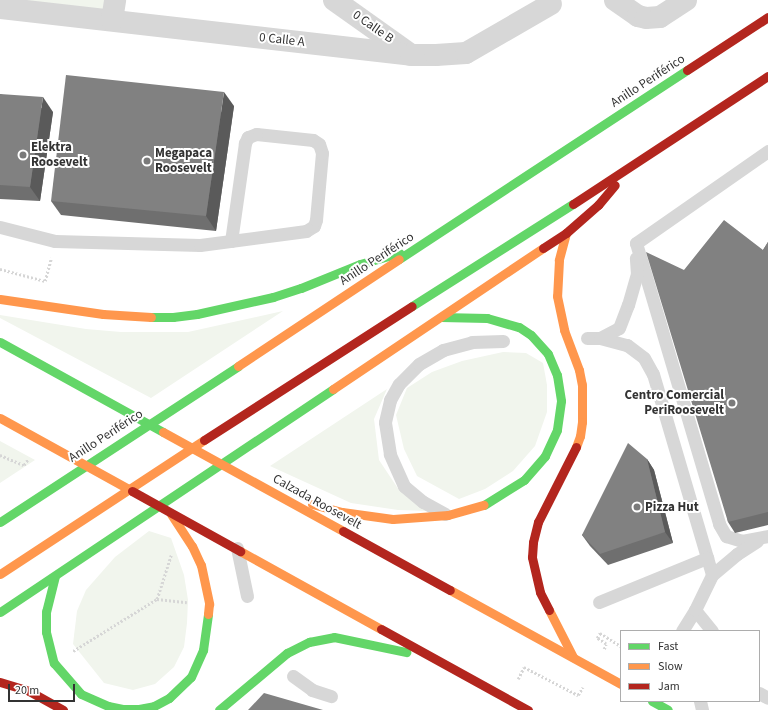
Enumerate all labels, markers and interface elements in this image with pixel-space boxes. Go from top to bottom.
street label: 0 Calle B [350,7,396,47]
street label: 0 Calle A [258,30,306,50]
street label: Anillo Periférico [608,51,688,111]
place label: Elektra Roosevelt [31,140,88,171]
place label: Megapaca Roosevelt [155,146,212,177]
marker: Elektra Roosevelt [18,150,28,160]
marker: Megapaca Roosevelt [142,156,152,166]
street label: Anillo Periférico [337,229,417,289]
place label: Centro Comercial PeriRoosevelt [624,388,724,419]
marker: Centro Comercial PeriRoosevelt [727,398,737,408]
street label: Anillo Periférico [66,406,146,466]
street label: Calzada Roosevelt [270,471,364,533]
place label: Pizza Hut [645,499,699,515]
marker: Pizza Hut [632,502,642,512]
legend [620,630,760,702]
text: Fast [658,638,678,655]
text: Slow [658,658,683,675]
scale bar [10,676,77,702]
text: Jam [658,678,680,695]
text: 20 m [15,682,39,699]

